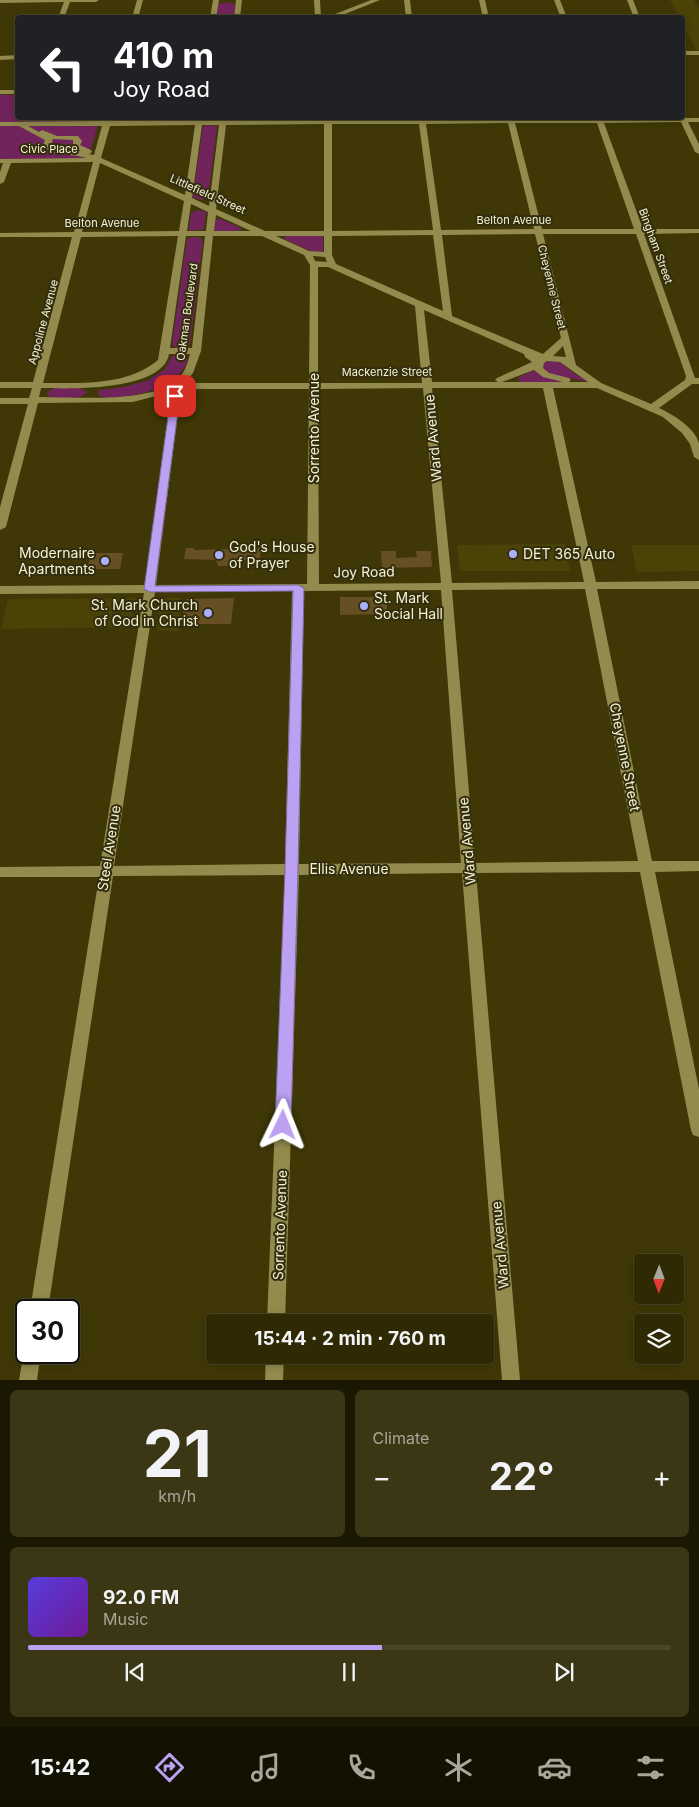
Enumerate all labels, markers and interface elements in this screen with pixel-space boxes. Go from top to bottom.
text: 410 m [113,34,214,76]
icon: left [30,35,95,100]
text: Joy Road [113,76,210,102]
street label: Civic Place [20,142,78,156]
street label: Littlefield Street [168,171,248,217]
street label: Bingham Street [636,206,676,286]
street label: Belton Avenue [477,213,551,227]
street label: Belton Avenue [65,216,139,230]
street label: Cheyenne Street [535,243,569,331]
street label: Oakman Boulevard [173,262,201,362]
street label: Appoline Avenue [25,278,61,366]
street label: Mackenzie Street [342,365,433,379]
street label: Sorrento Avenue [305,373,322,483]
pin [154,375,196,417]
icon: arrive [161,382,189,410]
street label: Ward Avenue [420,394,445,482]
place label: God's House of Prayer [229,538,315,571]
place label: Modernaire Apartments [18,544,95,577]
place label: DET 365 Auto [523,545,615,562]
marker: DET 365 Auto [507,548,519,560]
marker: God's House of Prayer [213,549,225,561]
marker: Modernaire Apartments [99,555,111,567]
street label: Joy Road [333,562,395,581]
place label: St. Mark Social Hall [374,589,443,622]
place label: St. Mark Church of God in Christ [91,596,198,629]
marker: St. Mark Social Hall [358,600,370,612]
marker: St. Mark Church of God in Christ [202,607,214,619]
street label: Cheyenne Street [607,701,644,813]
street label: Ward Avenue [454,797,479,885]
street label: Steel Avenue [93,804,124,892]
street label: Ellis Avenue [309,860,389,877]
position arrow [256,1098,308,1150]
street label: Sorrento Avenue [269,1170,290,1280]
street label: Ward Avenue [487,1201,512,1289]
north arrow [634,1254,684,1304]
map controls [634,1254,684,1364]
speed limit sign: 30 [15,1299,80,1364]
button: layers [634,1314,684,1364]
text: 15:44 · 2 min · 760 m [254,1327,446,1350]
text: 21 [143,1414,212,1493]
text: Climate [373,1428,429,1448]
text: 22° [489,1453,554,1499]
text: − [373,1460,391,1494]
text: + [652,1460,671,1494]
text: km/h [158,1486,196,1506]
text: 92.0 FM [103,1586,179,1609]
text: Music [103,1609,148,1629]
icon: previous [121,1658,149,1686]
icon: pause [335,1658,363,1686]
icon: next [550,1658,578,1686]
icon: directions [152,1750,187,1785]
icon: music [248,1750,283,1785]
icon: phone [344,1750,379,1785]
icon: climate [441,1750,476,1785]
icon: car [537,1750,572,1785]
icon: filters [633,1750,668,1785]
text: 15:42 [31,1754,90,1780]

